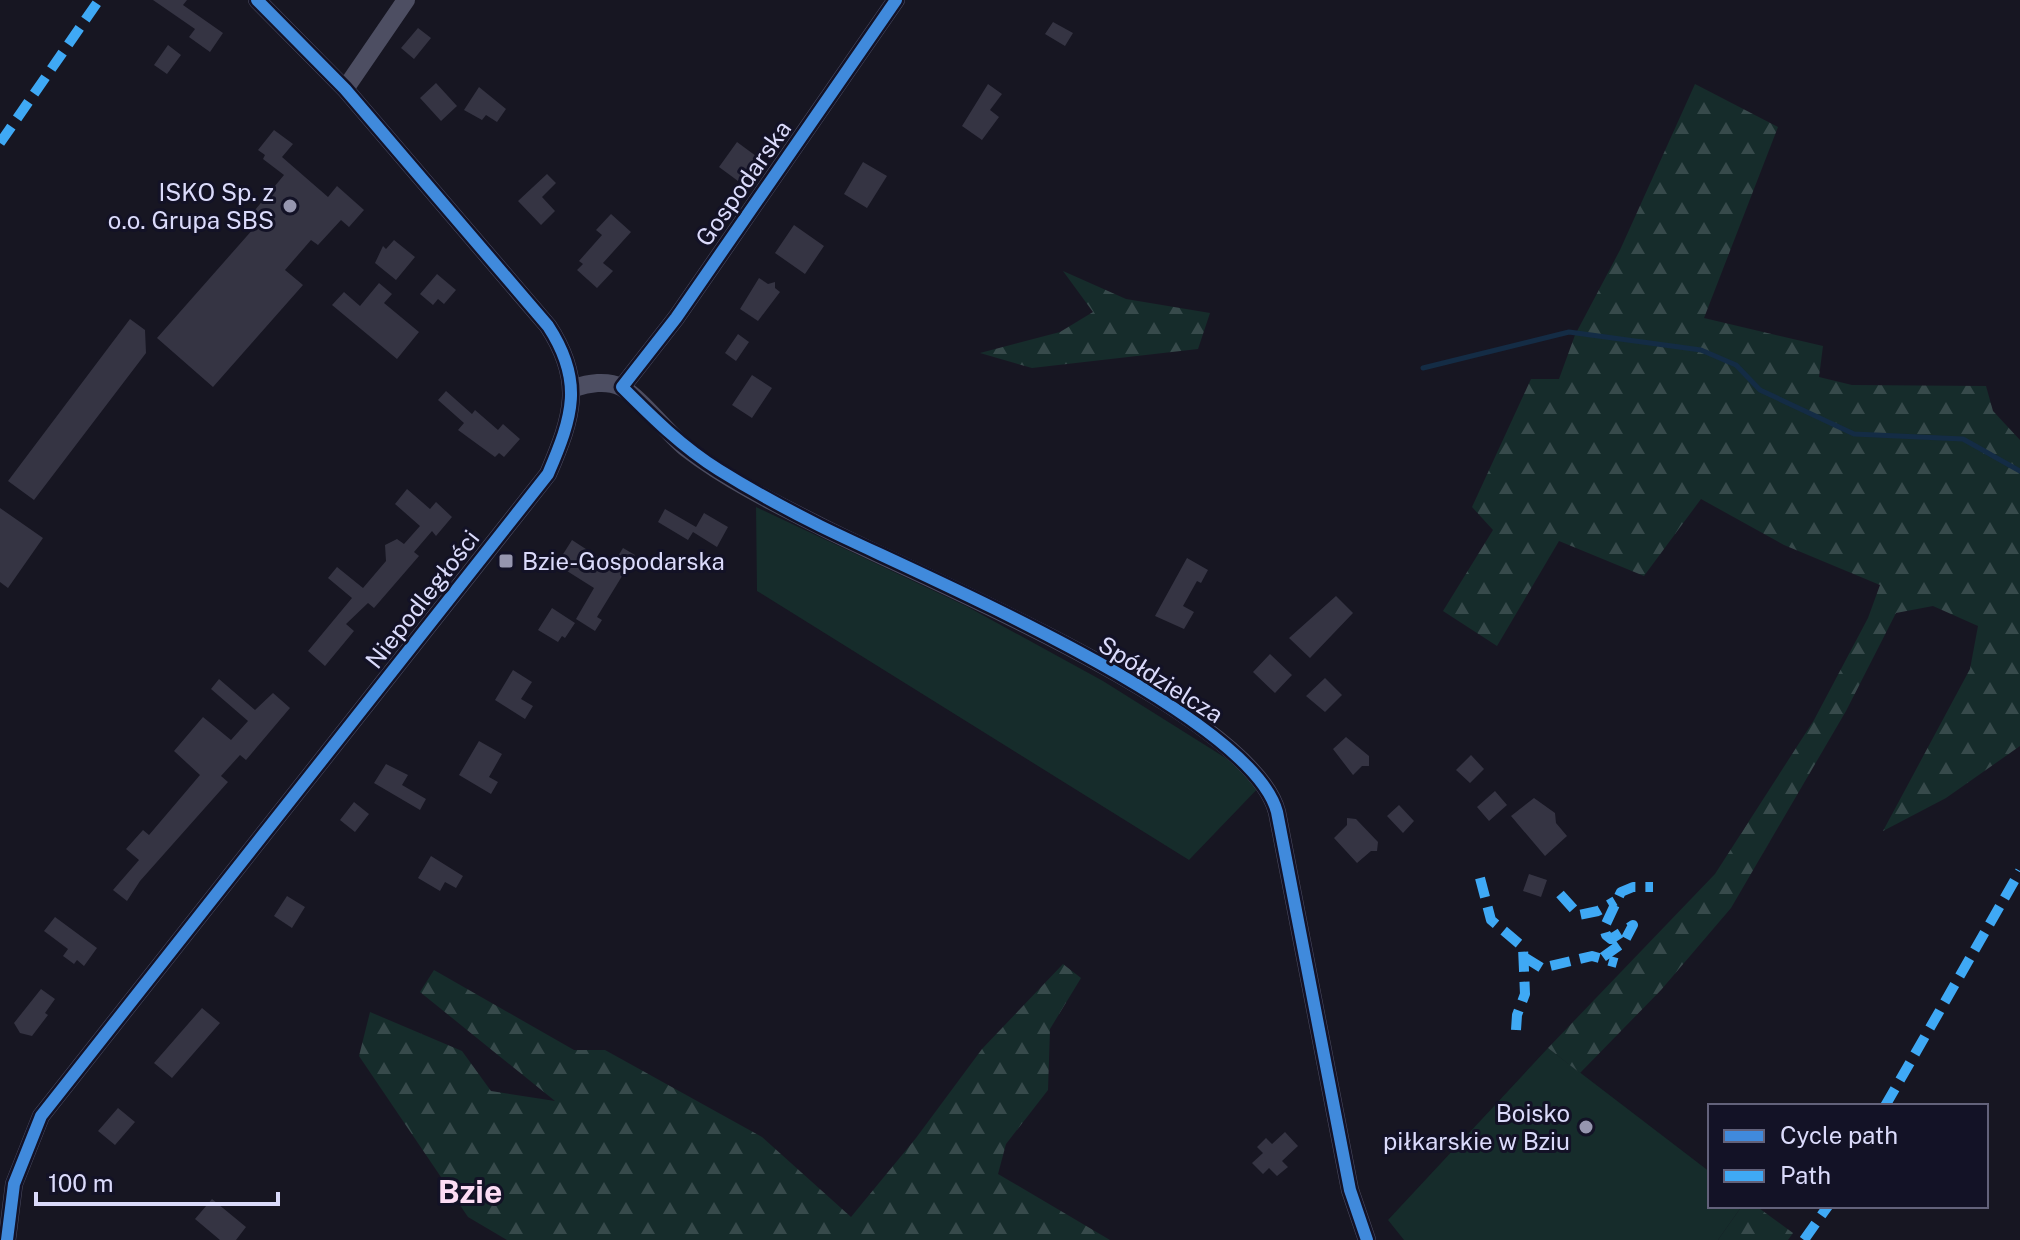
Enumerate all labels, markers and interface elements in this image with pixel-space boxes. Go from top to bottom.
street label: Gospodarska [689,115,797,251]
place label: ISKO Sp. z o.o. Grupa SBS [108,178,274,234]
marker: ISKO Sp. z o.o. Grupa SBS [281,197,299,215]
street label: Niepodległości [359,524,485,674]
place label: Bzie-Gospodarska [522,547,725,575]
marker: Bzie-Gospodarska [497,552,515,570]
street label: Spółdzielcza [1094,630,1228,728]
place label: Boisko piłkarskie w Bziu [1383,1099,1570,1155]
legend [1708,1104,1988,1208]
marker: Boisko piłkarskie w Bziu [1577,1118,1595,1136]
text: Cycle path [1780,1121,1898,1149]
scale bar [36,1156,278,1206]
text: Path [1780,1161,1831,1189]
text: 100 m [48,1169,114,1197]
district label: Bzie [438,1173,502,1210]

